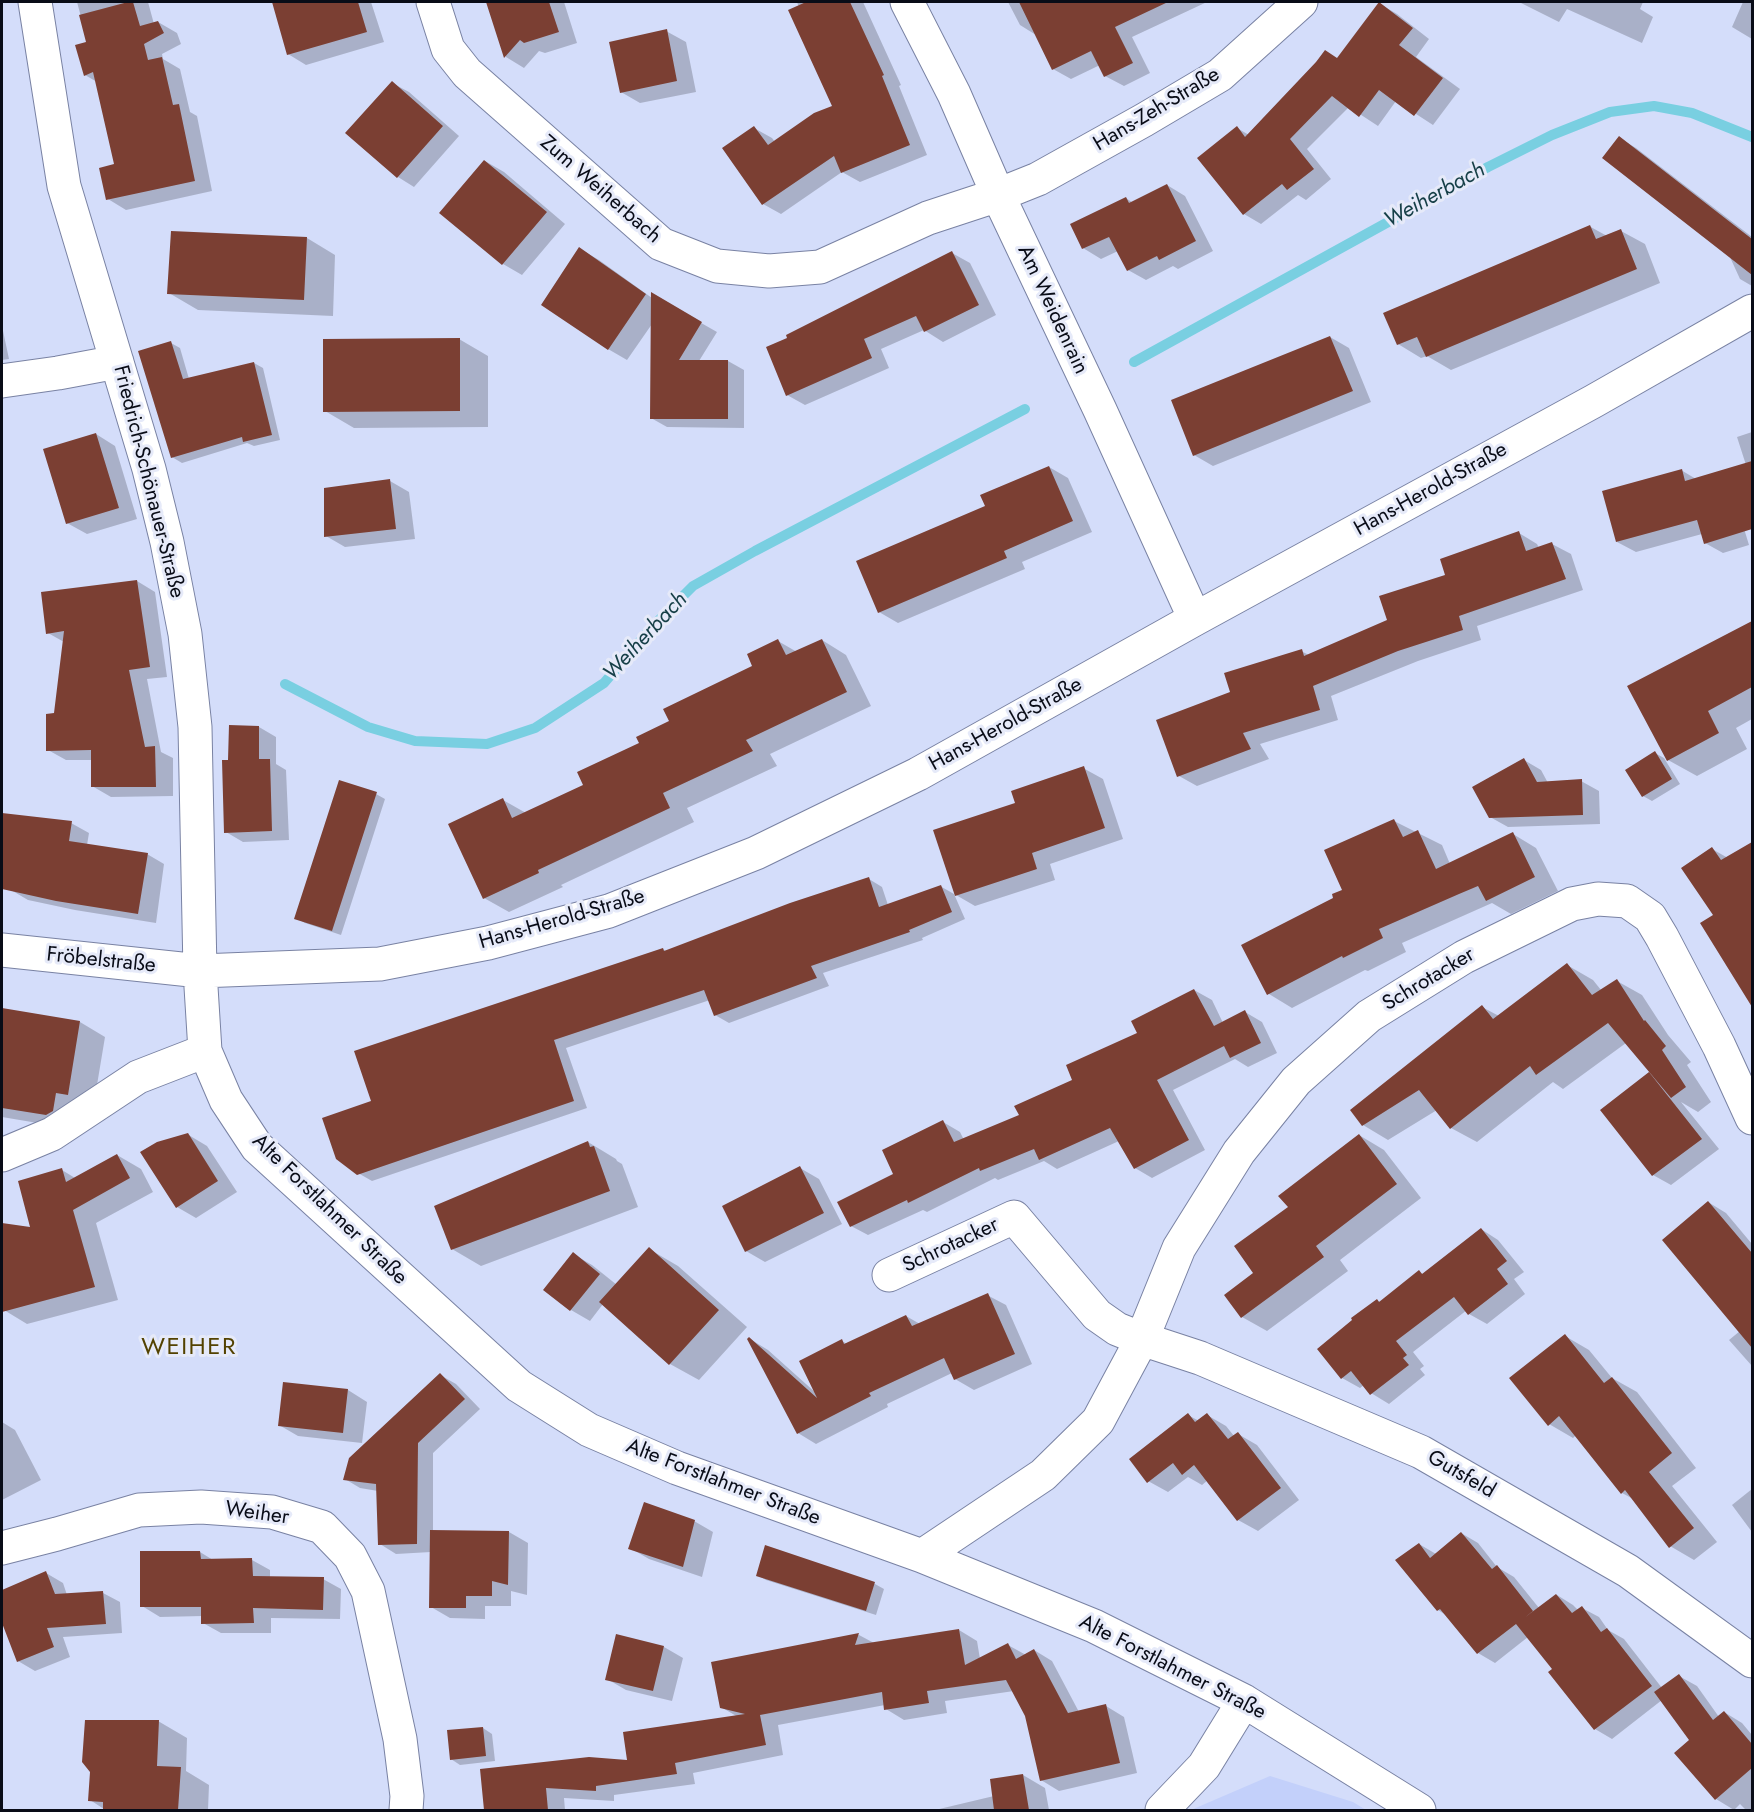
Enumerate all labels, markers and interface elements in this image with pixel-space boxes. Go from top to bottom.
street label: Hans-Zeh-Straße [1089,62,1225,158]
street label: Zum Weiherbach [534,131,666,249]
water label: Weiherbach [1380,158,1490,234]
street label: Am Weidenrain [1011,241,1093,379]
street label: Friedrich-Schönauer-Straße [107,363,189,601]
street label: Hans-Herold-Straße [1350,438,1512,542]
water label: Weiherbach [598,587,694,687]
street label: Hans-Herold-Straße [925,673,1087,777]
street label: Hans-Herold-Straße [476,884,648,956]
street label: Fröbelstraße [45,943,157,979]
street label: Schrotacker [1378,943,1480,1017]
street label: Alte Forstlahmer Straße [246,1129,412,1291]
street label: Schrotacker [899,1213,1003,1279]
district label: WEIHER [141,1334,237,1362]
street label: Alte Forstlahmer Straße [622,1434,824,1532]
street label: Gutsfeld [1422,1445,1500,1505]
street label: Weiher [223,1497,291,1531]
street label: Alte Forstlahmer Straße [1074,1610,1270,1726]

